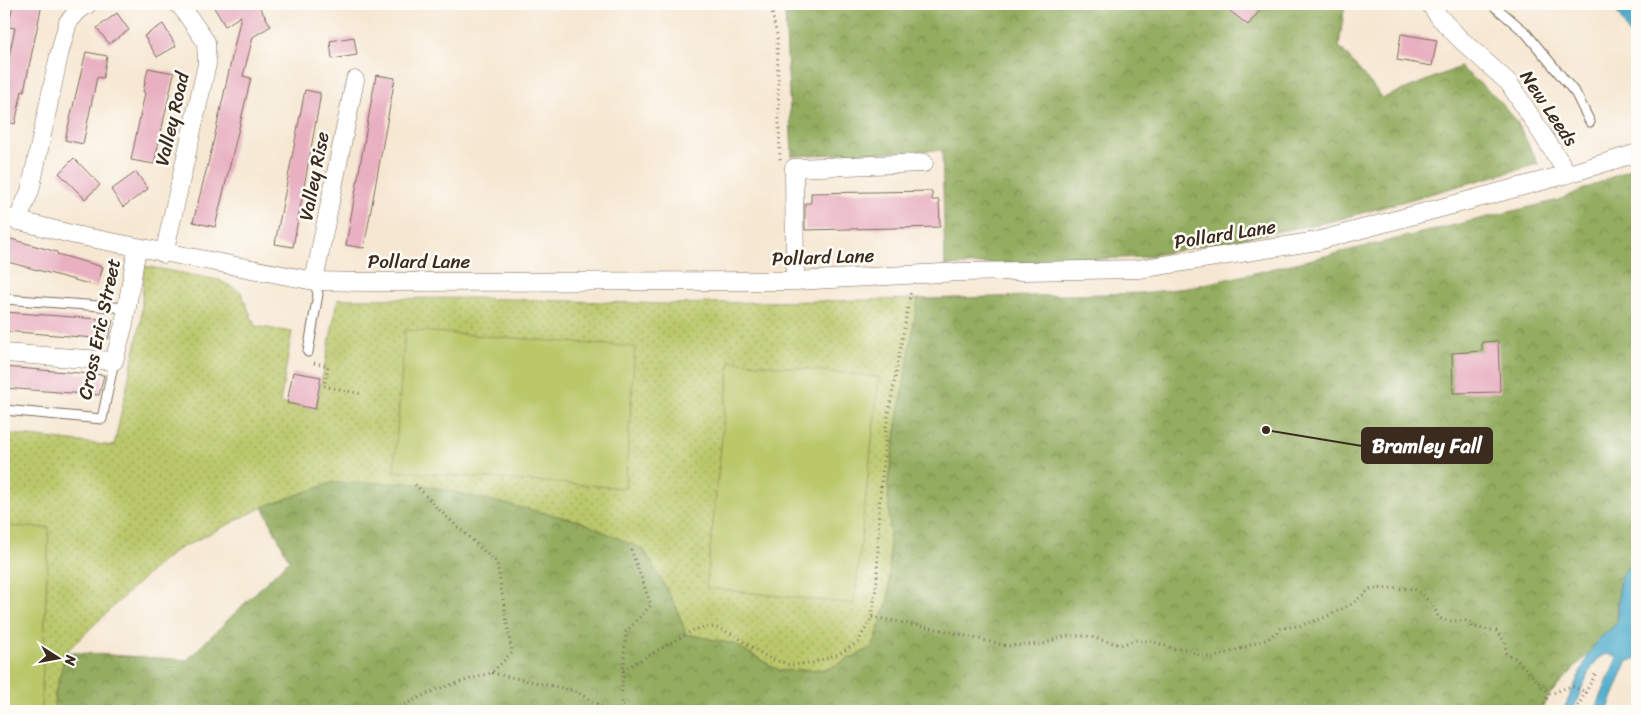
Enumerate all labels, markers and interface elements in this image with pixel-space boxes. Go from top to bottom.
street label: New Leeds [1511,63,1587,153]
street label: Valley Road [145,67,199,169]
street label: Valley Rise [289,128,339,223]
street label: Pollard Lane [1172,210,1278,258]
street label: Pollard Lane [771,239,875,275]
street label: Pollard Lane [368,245,471,278]
street label: Cross Eric Street [68,255,130,403]
callout: Bramley Fall [1362,428,1492,463]
text: Bramley Fall [1372,429,1483,464]
north arrow [32,632,82,682]
text: N [57,652,84,668]

